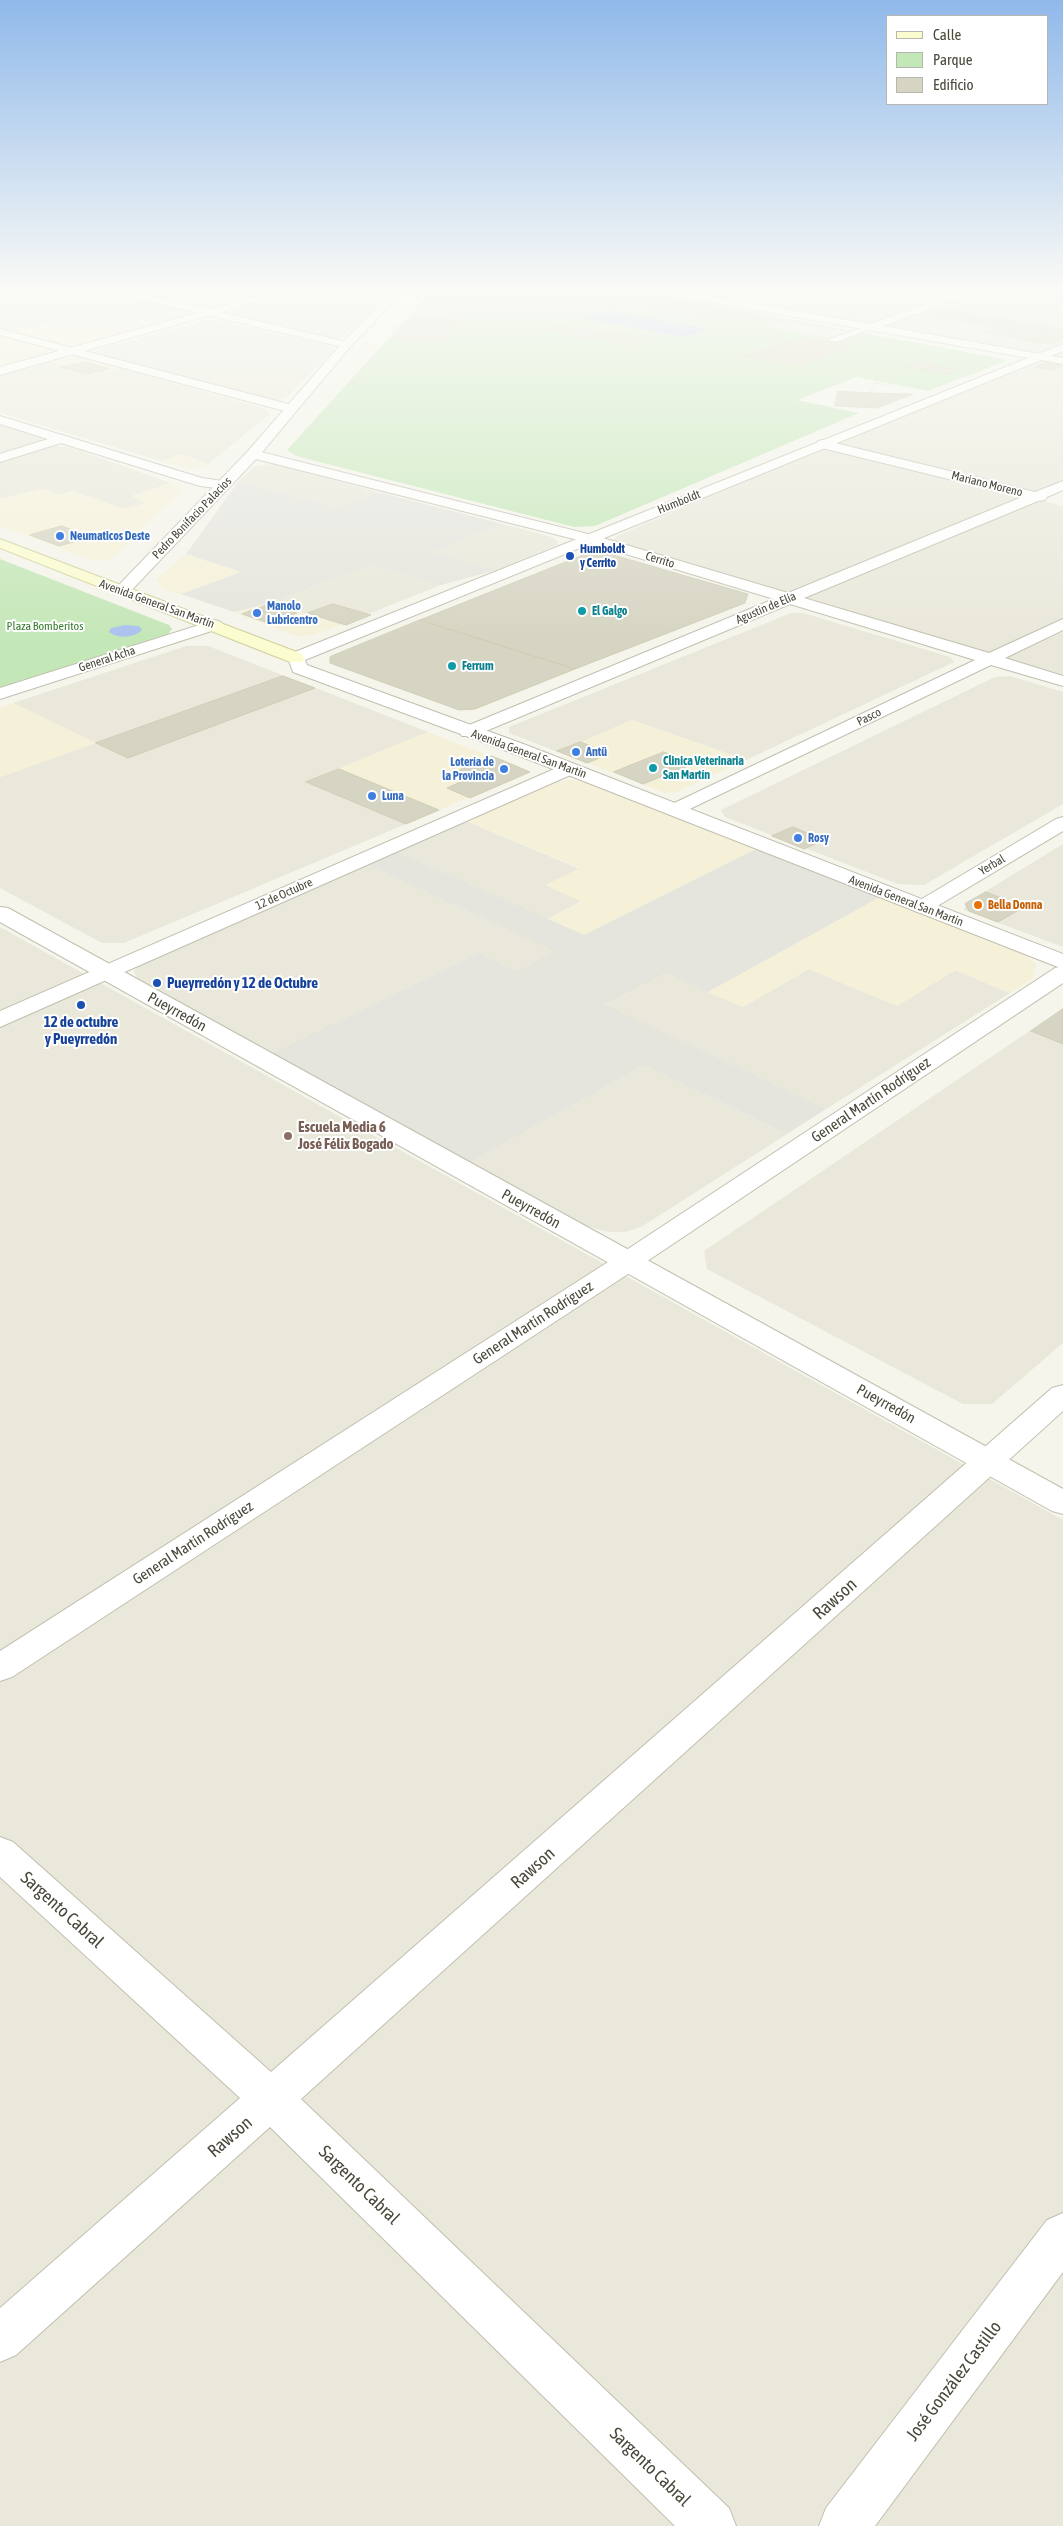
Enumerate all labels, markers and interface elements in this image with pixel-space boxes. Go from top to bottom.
legend [886,15,1048,105]
text: Calle [933,26,961,43]
text: Parque [933,51,973,68]
text: Edificio [933,76,974,93]
street label: Mariano Moreno [950,468,1024,500]
street label: Pedro Bonifacio Palacios [149,474,235,562]
street label: Humboldt [655,487,703,517]
place label: Neumaticos Deste [70,529,150,543]
marker: Neumaticos Deste [54,530,66,542]
place label: Humboldt y Cerrito [580,542,625,570]
street label: Cerrito [644,549,676,571]
marker: Humboldt y Cerrito [564,550,576,562]
street label: Avenida General San Martín [97,576,217,632]
street label: Agustín de Elía [734,589,798,627]
place label: Manolo Lubricentro [267,599,318,627]
place label: El Galgo [592,604,627,618]
marker: El Galgo [576,605,588,617]
marker: Manolo Lubricentro [251,607,263,619]
park label: Plaza Bomberitos [7,619,83,633]
street label: General Acha [77,643,137,675]
place label: Ferrum [462,659,494,673]
marker: Ferrum [446,660,458,672]
street label: Pasco [854,705,884,729]
street label: Avenida General San Martín [469,726,589,782]
place label: Antü [586,745,607,759]
marker: Antü [570,746,582,758]
place label: Clinica Veterinaria San Martín [663,754,744,782]
place label: Lotería de la Provincia [442,755,494,783]
marker: Clinica Veterinaria San Martín [647,762,659,774]
marker: Lotería de la Provincia [498,763,510,775]
place label: Luna [382,789,404,803]
marker: Luna [366,790,378,802]
place label: Rosy [808,831,829,845]
marker: Rosy [792,832,804,844]
street label: Yerbal [976,852,1008,878]
street label: Avenida General San Martín [847,872,965,930]
street label: 12 de Octubre [253,875,315,913]
place label: Bella Donna [988,898,1042,912]
marker: Bella Donna [972,899,984,911]
place label: Pueyrredón y 12 de Octubre [167,974,318,992]
marker: Pueyrredón y 12 de Octubre [151,977,163,989]
street label: Pueyrredón [144,989,210,1035]
marker: 12 de octubre y Pueyrredón [75,999,87,1011]
place label: 12 de octubre y Pueyrredón [44,1013,118,1048]
street label: General Martín Rodríguez [808,1053,934,1147]
place label: Escuela Media 6 José Félix Bogado [298,1118,394,1153]
marker: Escuela Media 6 José Félix Bogado [282,1130,294,1142]
street label: Pueyrredón [498,1186,564,1232]
street label: General Martín Rodríguez [469,1277,597,1369]
street label: Pueyrredón [853,1381,919,1427]
street label: General Martín Rodríguez [129,1497,257,1589]
street label: Rawson [809,1574,861,1624]
street label: Rawson [507,1843,559,1893]
street label: Sargento Cabral [16,1867,108,1953]
street label: Rawson [203,2112,257,2162]
street label: Sargento Cabral [314,2141,404,2229]
street label: José González Castillo [902,2317,1006,2445]
street label: Sargento Cabral [605,2423,695,2511]

